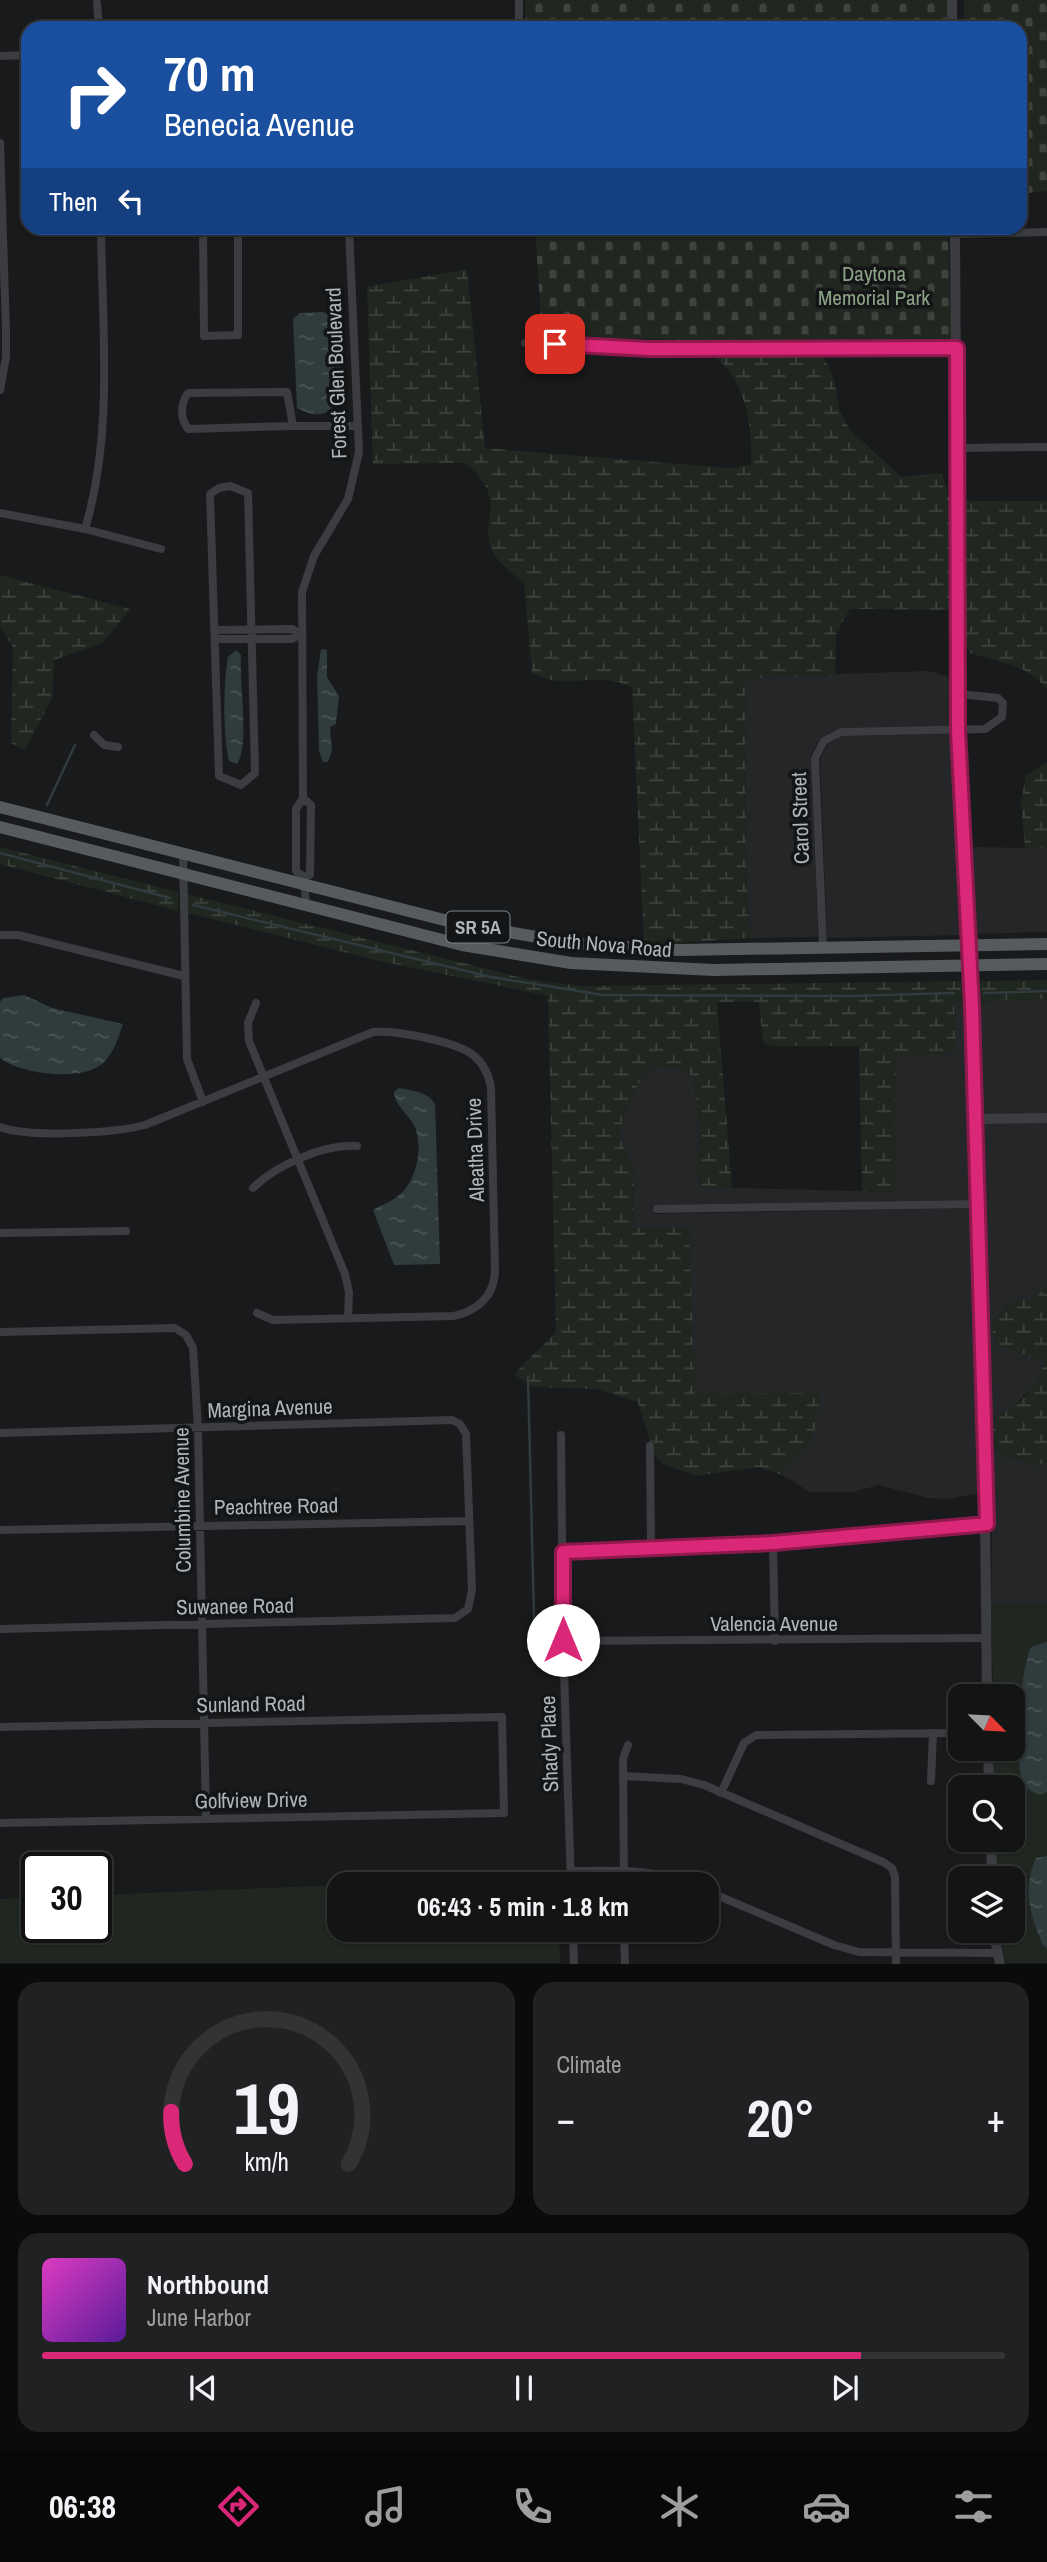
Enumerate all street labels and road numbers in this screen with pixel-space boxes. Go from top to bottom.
street label: Forest Glen Boulevard [319,287,353,459]
street label: Carol Street [784,771,816,864]
road number: SR 5A [447,911,510,942]
street label: South Nova Road [535,924,673,964]
street label: Aleatha Drive [459,1097,491,1204]
street label: Margina Avenue [207,1391,333,1425]
street label: Columbine Avenue [166,1427,198,1573]
street label: Peachtree Road [214,1490,338,1522]
street label: Suwanee Road [176,1590,294,1622]
street label: Valencia Avenue [710,1609,838,1638]
street label: Sunland Road [196,1689,306,1719]
street label: Shady Place [533,1695,565,1793]
street label: Golfview Drive [194,1785,308,1815]

